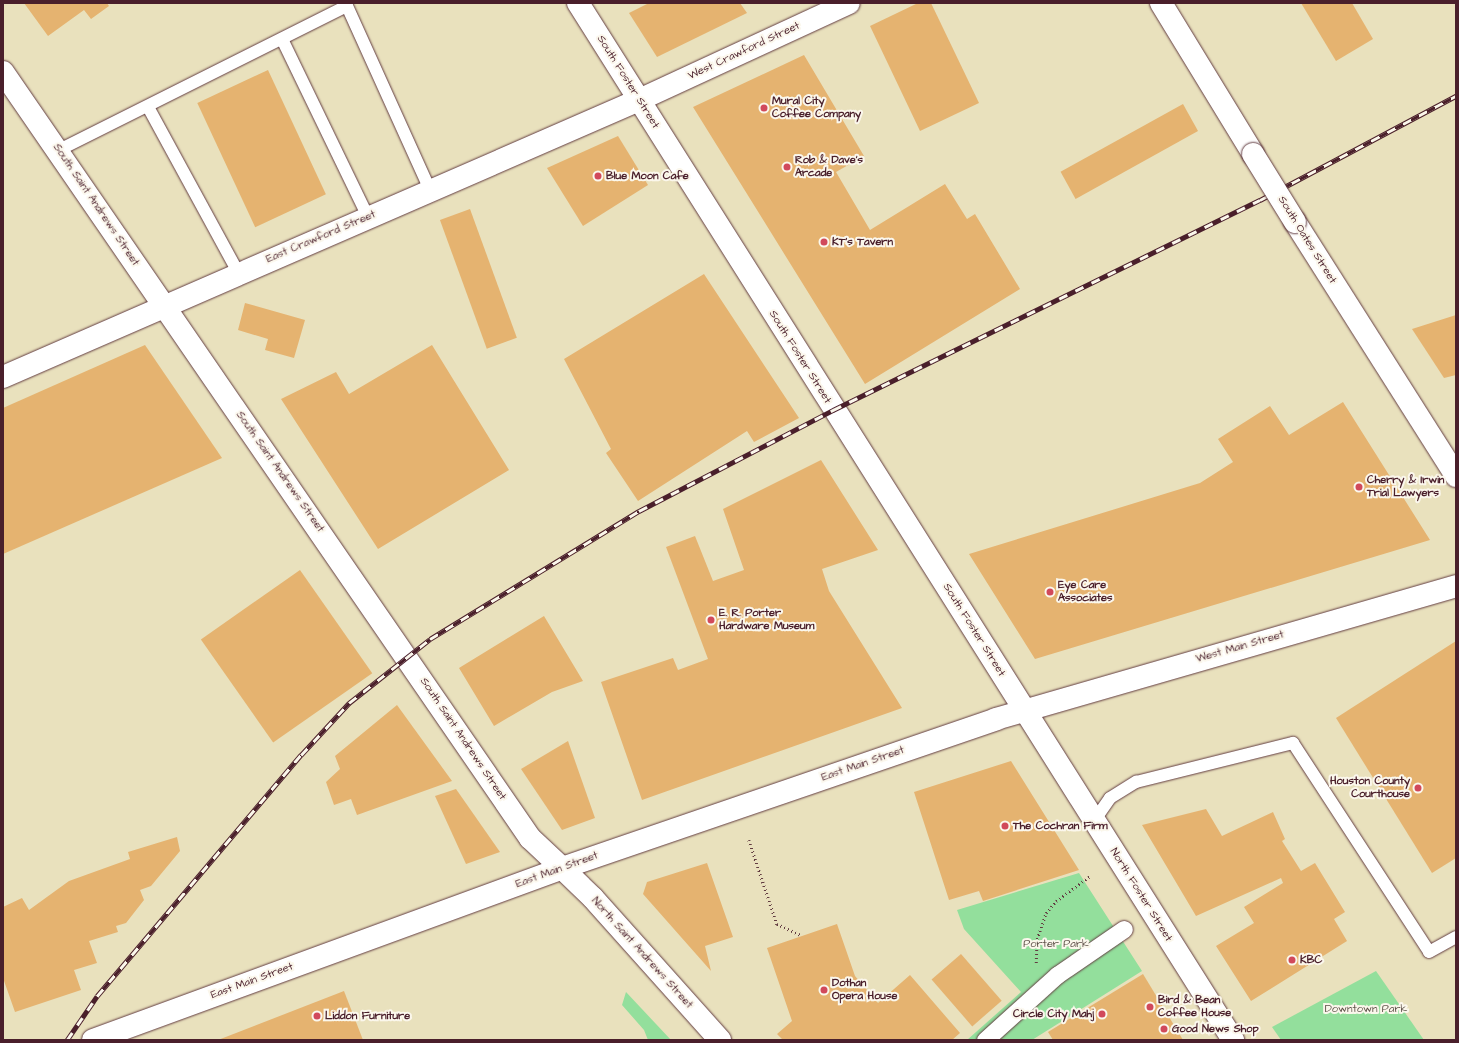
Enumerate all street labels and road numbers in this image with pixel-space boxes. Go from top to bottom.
street label: West Crawford Street [686,19,802,83]
street label: South Foster Street [594,33,662,131]
street label: South Saint Andrews Street [50,141,142,269]
street label: South Oates Street [1275,194,1339,286]
street label: East Crawford Street [264,208,378,266]
street label: South Foster Street [766,308,834,406]
street label: South Saint Andrews Street [233,409,327,535]
street label: South Foster Street [940,581,1008,679]
street label: West Main Street [1195,628,1285,666]
street label: South Saint Andrews Street [417,675,509,803]
street label: East Main Street [820,744,906,784]
street label: North Foster Street [1107,846,1175,944]
street label: East Main Street [514,849,600,891]
street label: North Saint Andrews Street [589,895,695,1011]
street label: East Main Street [209,960,295,1002]

